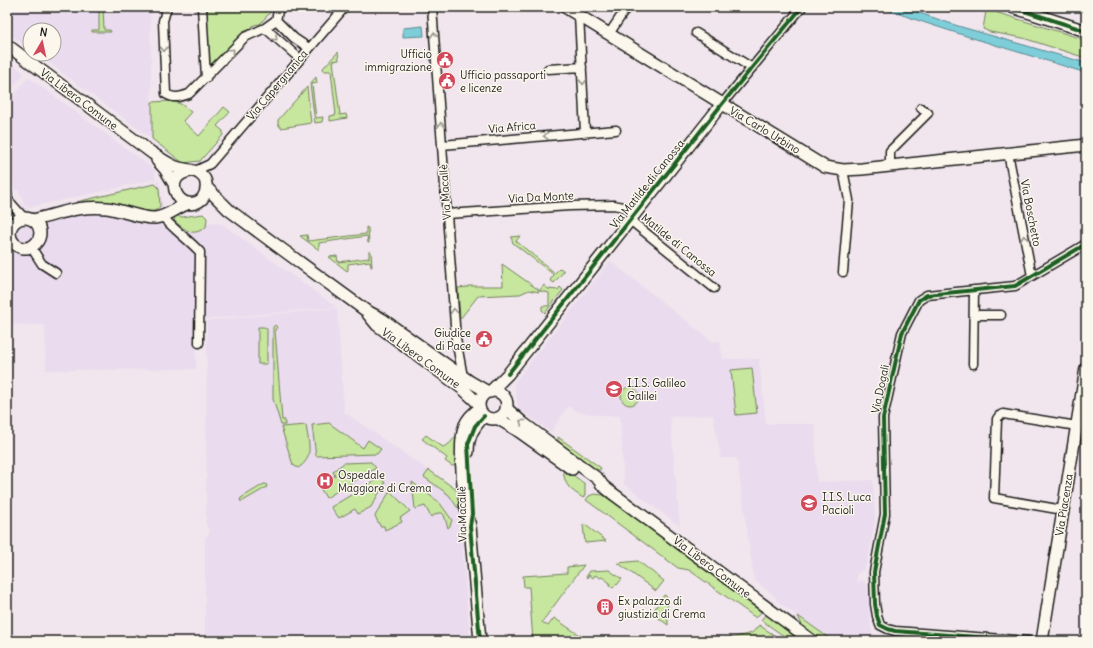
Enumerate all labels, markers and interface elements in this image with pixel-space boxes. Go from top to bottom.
north arrow [22,22,62,62]
text: N [39,25,48,40]
one-way arrow [430,32,439,38]
one-way arrow [271,33,278,40]
one-way arrow [160,46,168,52]
street label: Via Capergnanica [243,47,311,123]
place label: Ufficio immigrazione [365,47,432,74]
one-way arrow [227,48,234,56]
public building icon: Ufficio immigrazione [435,50,455,70]
street label: Via Libero Comune [37,65,121,133]
place label: Ufficio passaporti e licenze [460,68,546,95]
public building icon: Ufficio passaporti e licenze [437,71,457,91]
one-way arrow [579,79,587,85]
street label: Via Carlo Urbino [727,103,803,157]
street label: Via Africa [488,118,536,136]
one-way arrow [436,122,445,128]
one-way arrow [543,131,549,140]
street label: Via Matilde di Canossa [607,137,687,231]
street label: Via Macallè [436,164,454,220]
street label: Via Boschetto [1018,178,1044,248]
street label: Via Da Monte [508,188,574,206]
street label: Matilde di Canossa [639,210,719,280]
one-way arrow [1021,235,1029,241]
one-way arrow [449,308,458,314]
street label: Via Libero Comune [379,325,463,391]
place label: Giudice di Pace [434,326,471,353]
public building icon: Giudice di Pace [474,329,494,349]
street label: Via Dogali [868,363,892,415]
place label: I.I.S. Galileo Galilei [627,376,686,403]
school or university icon: I.I.S. Galileo Galilei [604,379,624,399]
one-way arrow [519,419,526,426]
place label: Ospedale Maggiore di Crema [338,468,431,495]
hospital icon: Ospedale Maggiore di Crema [315,471,335,491]
street label: Via Piacenza [1052,473,1076,537]
street label: Via Macallè [455,486,469,542]
place label: I.I.S. Luca Pacioli [822,490,871,517]
school or university icon: I.I.S. Luca Pacioli [799,493,819,513]
street label: Via Libero Comune [670,533,754,601]
place label: Ex palazzo di giustizia di Crema [618,594,706,621]
building icon: Ex palazzo di giustizia di Crema [595,597,615,617]

